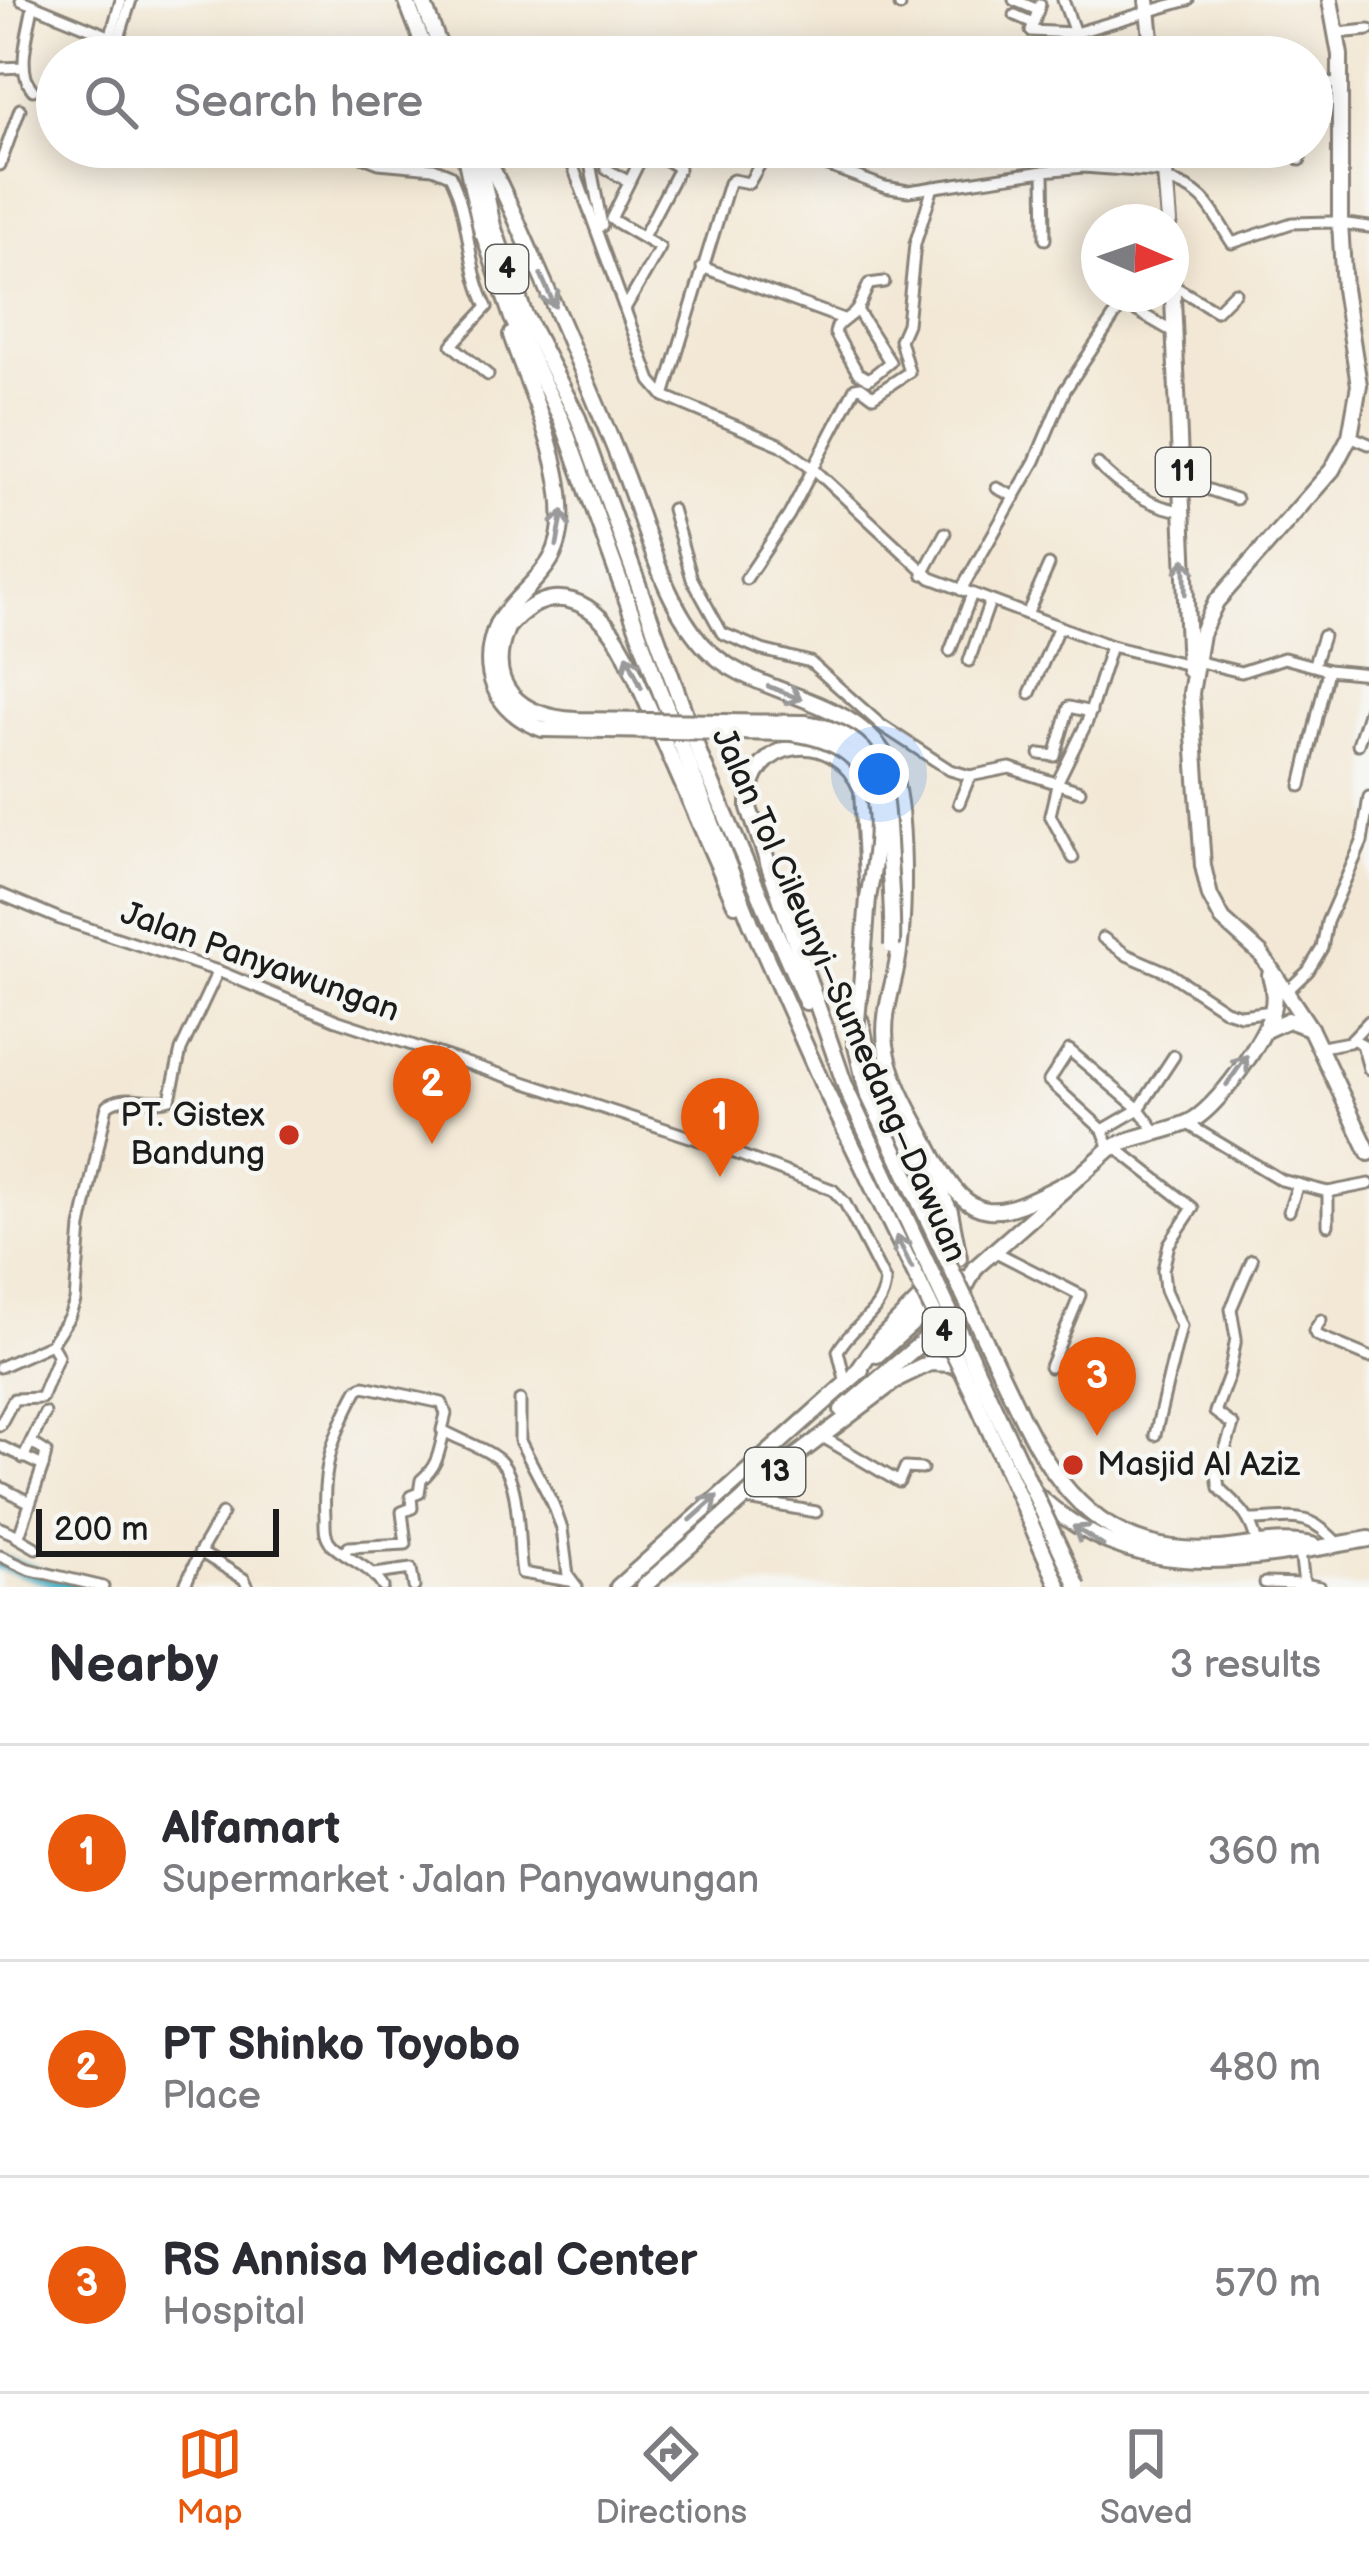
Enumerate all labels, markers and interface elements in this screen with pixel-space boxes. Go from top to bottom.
search box [36,36,1333,168]
icon: search [78,69,144,135]
text: Search here [174,75,423,130]
north arrow [1081,204,1189,312]
road number: 4 [486,245,528,293]
one-way arrow [538,272,560,308]
road number: 11 [1156,448,1210,496]
one-way arrow [549,510,572,549]
one-way arrow [1174,557,1196,596]
one-way arrow [621,654,643,690]
one-way arrow [765,684,802,705]
street label: Jalan Tol Cileunyi–Sumedang–Dawuan [703,722,975,1268]
your location [849,744,909,804]
street label: Jalan Panyawungan [115,893,405,1031]
pin: 2 [393,1045,471,1144]
one-way arrow [1225,1053,1250,1087]
pin: 1 [681,1078,759,1177]
place label: PT. Gistex Bandung [120,1096,266,1174]
marker: PT. Gistex Bandung [276,1122,302,1148]
one-way arrow [892,1235,915,1270]
road number: 4 [923,1308,965,1356]
pin: 3 [1058,1337,1136,1436]
place label: Masjid Al Aziz [1097,1445,1301,1485]
road number: 13 [745,1448,805,1496]
marker: Masjid Al Aziz [1060,1452,1086,1478]
one-way arrow [688,1495,718,1522]
scale bar [36,1503,279,1556]
text: 200 m [54,1510,148,1550]
one-way arrow [1071,1524,1105,1549]
text: Nearby [48,1635,219,1696]
text: 3 results [1169,1642,1321,1689]
text: Alfamart [162,1802,340,1857]
text: 1 [79,1829,95,1876]
text: 360 m [1207,1829,1321,1876]
text: Supermarket · Jalan Panyawungan [162,1857,759,1904]
text: PT Shinko Toyobo [162,2018,520,2073]
text: 2 [75,2045,99,2092]
text: 480 m [1209,2045,1321,2092]
text: Place [162,2073,261,2120]
text: RS Annisa Medical Center [162,2234,697,2289]
text: 3 [76,2261,98,2308]
text: 570 m [1214,2261,1321,2308]
text: Hospital [162,2289,305,2336]
tab: Map [176,2421,243,2533]
tab: Directions [595,2421,747,2533]
tab: Saved [1100,2421,1193,2533]

